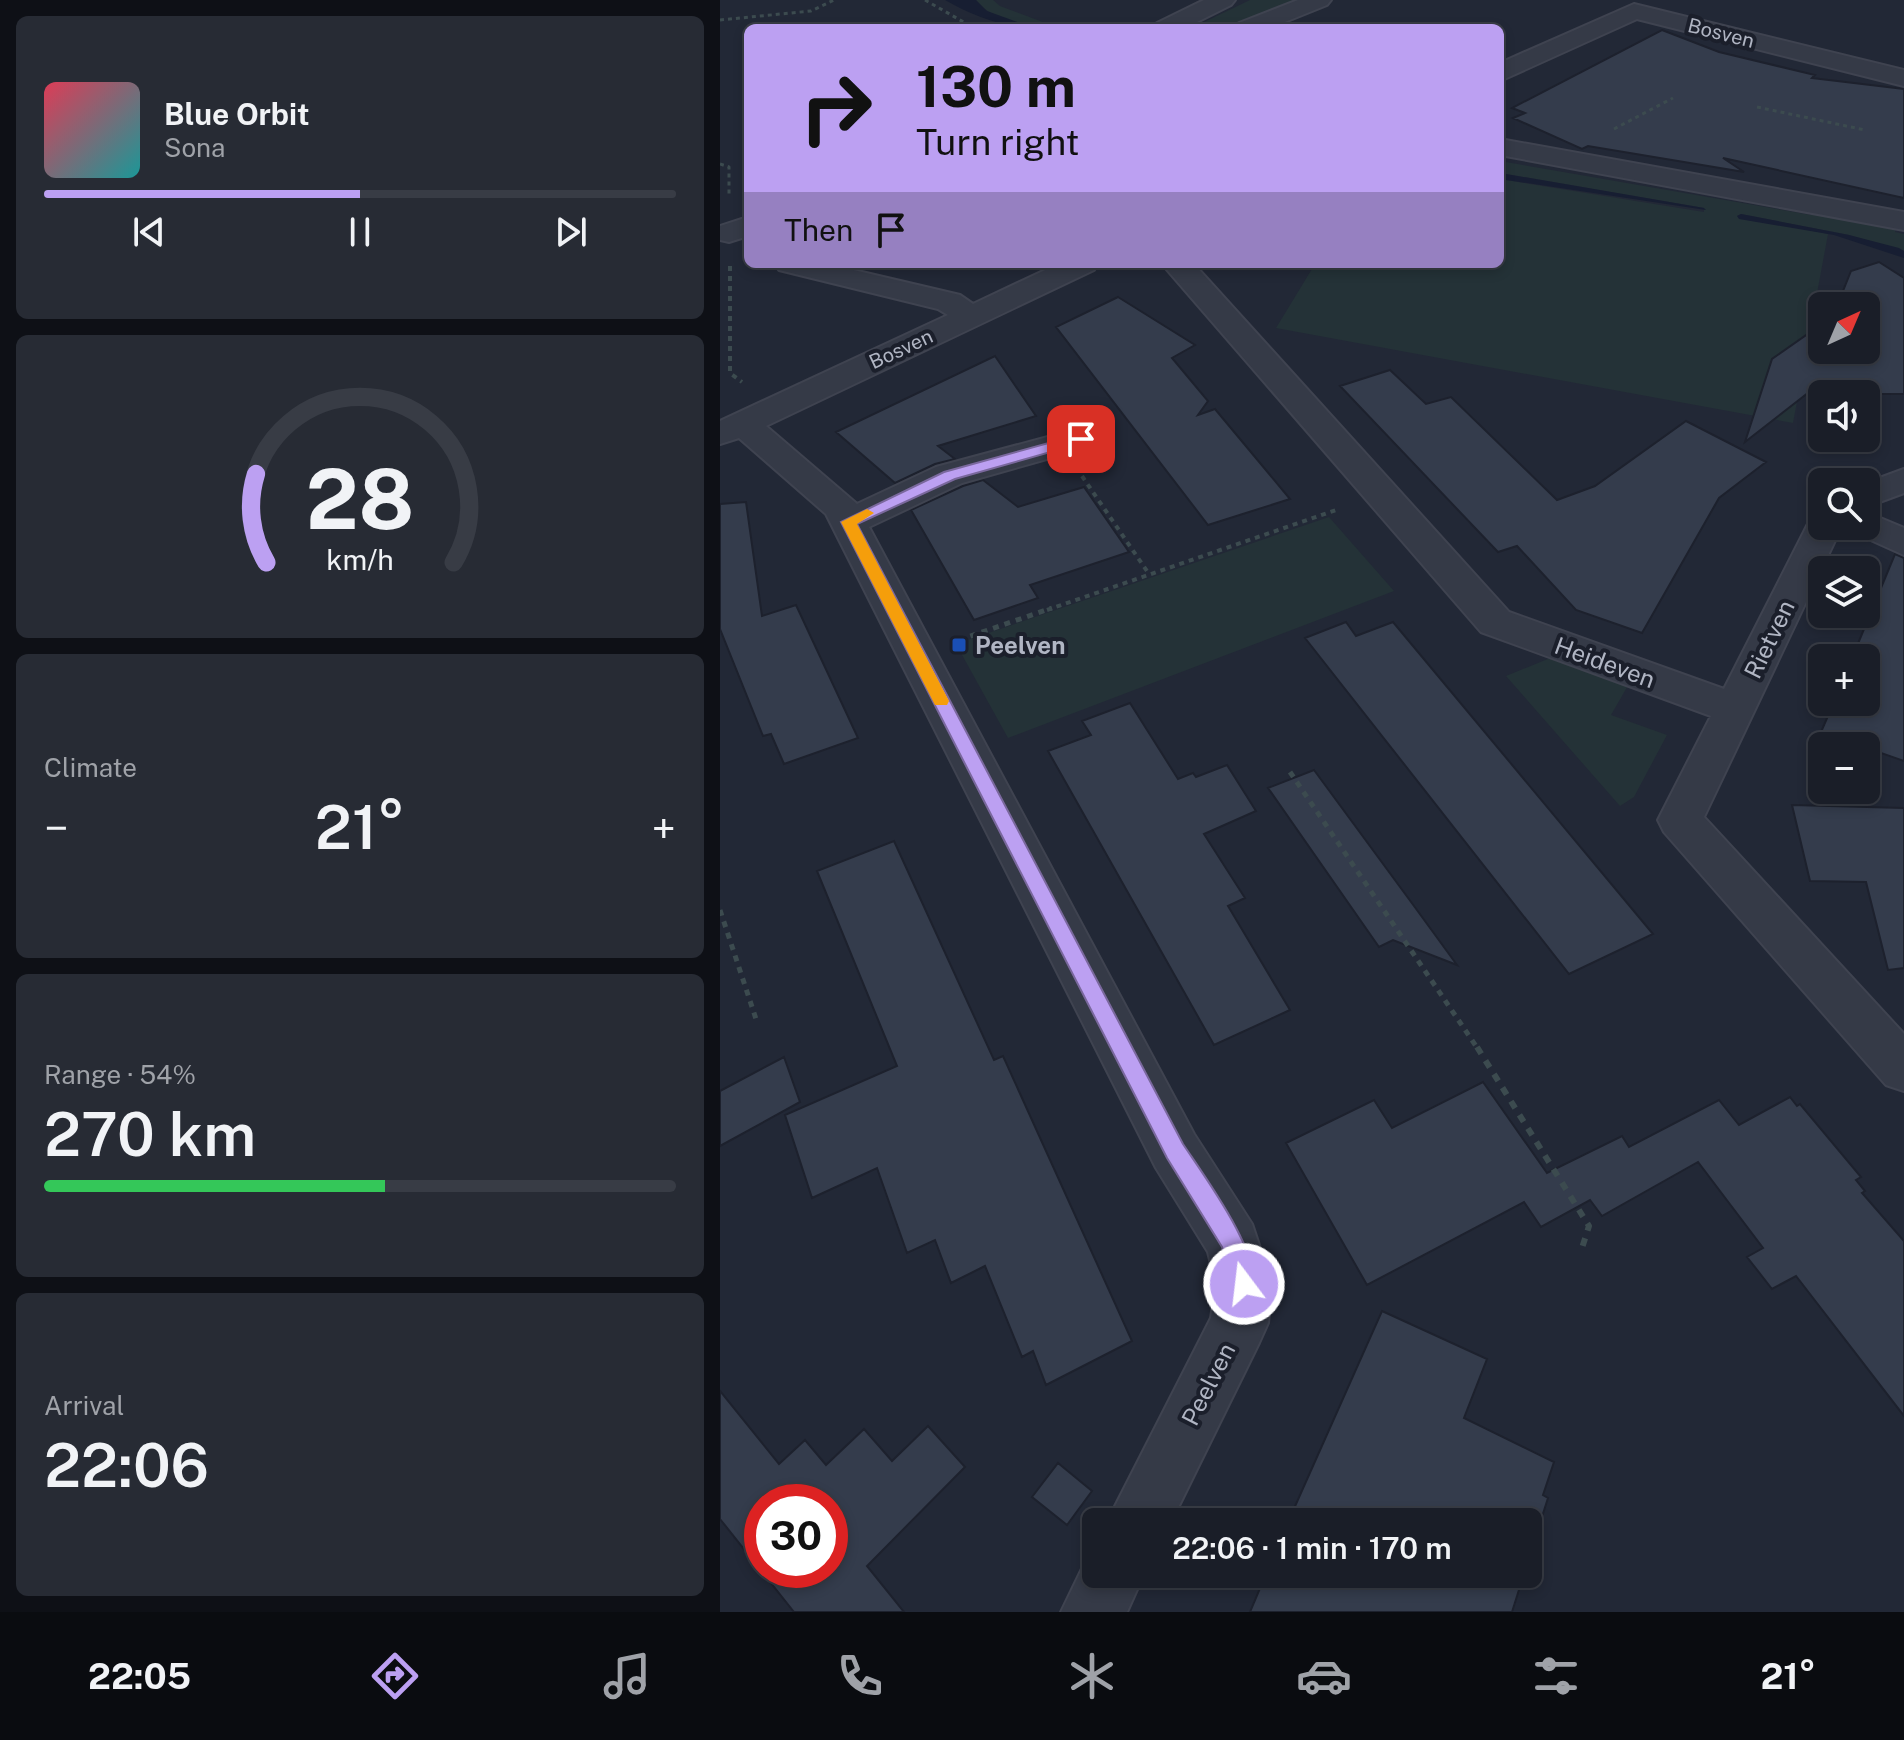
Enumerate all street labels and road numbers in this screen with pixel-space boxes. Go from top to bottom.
street label: Bosven [1685,13,1757,53]
street label: Bosven [865,324,937,374]
street label: Rietven [1738,595,1800,683]
street label: Heideven [1551,631,1659,693]
street label: Peelven [1175,1338,1241,1430]

